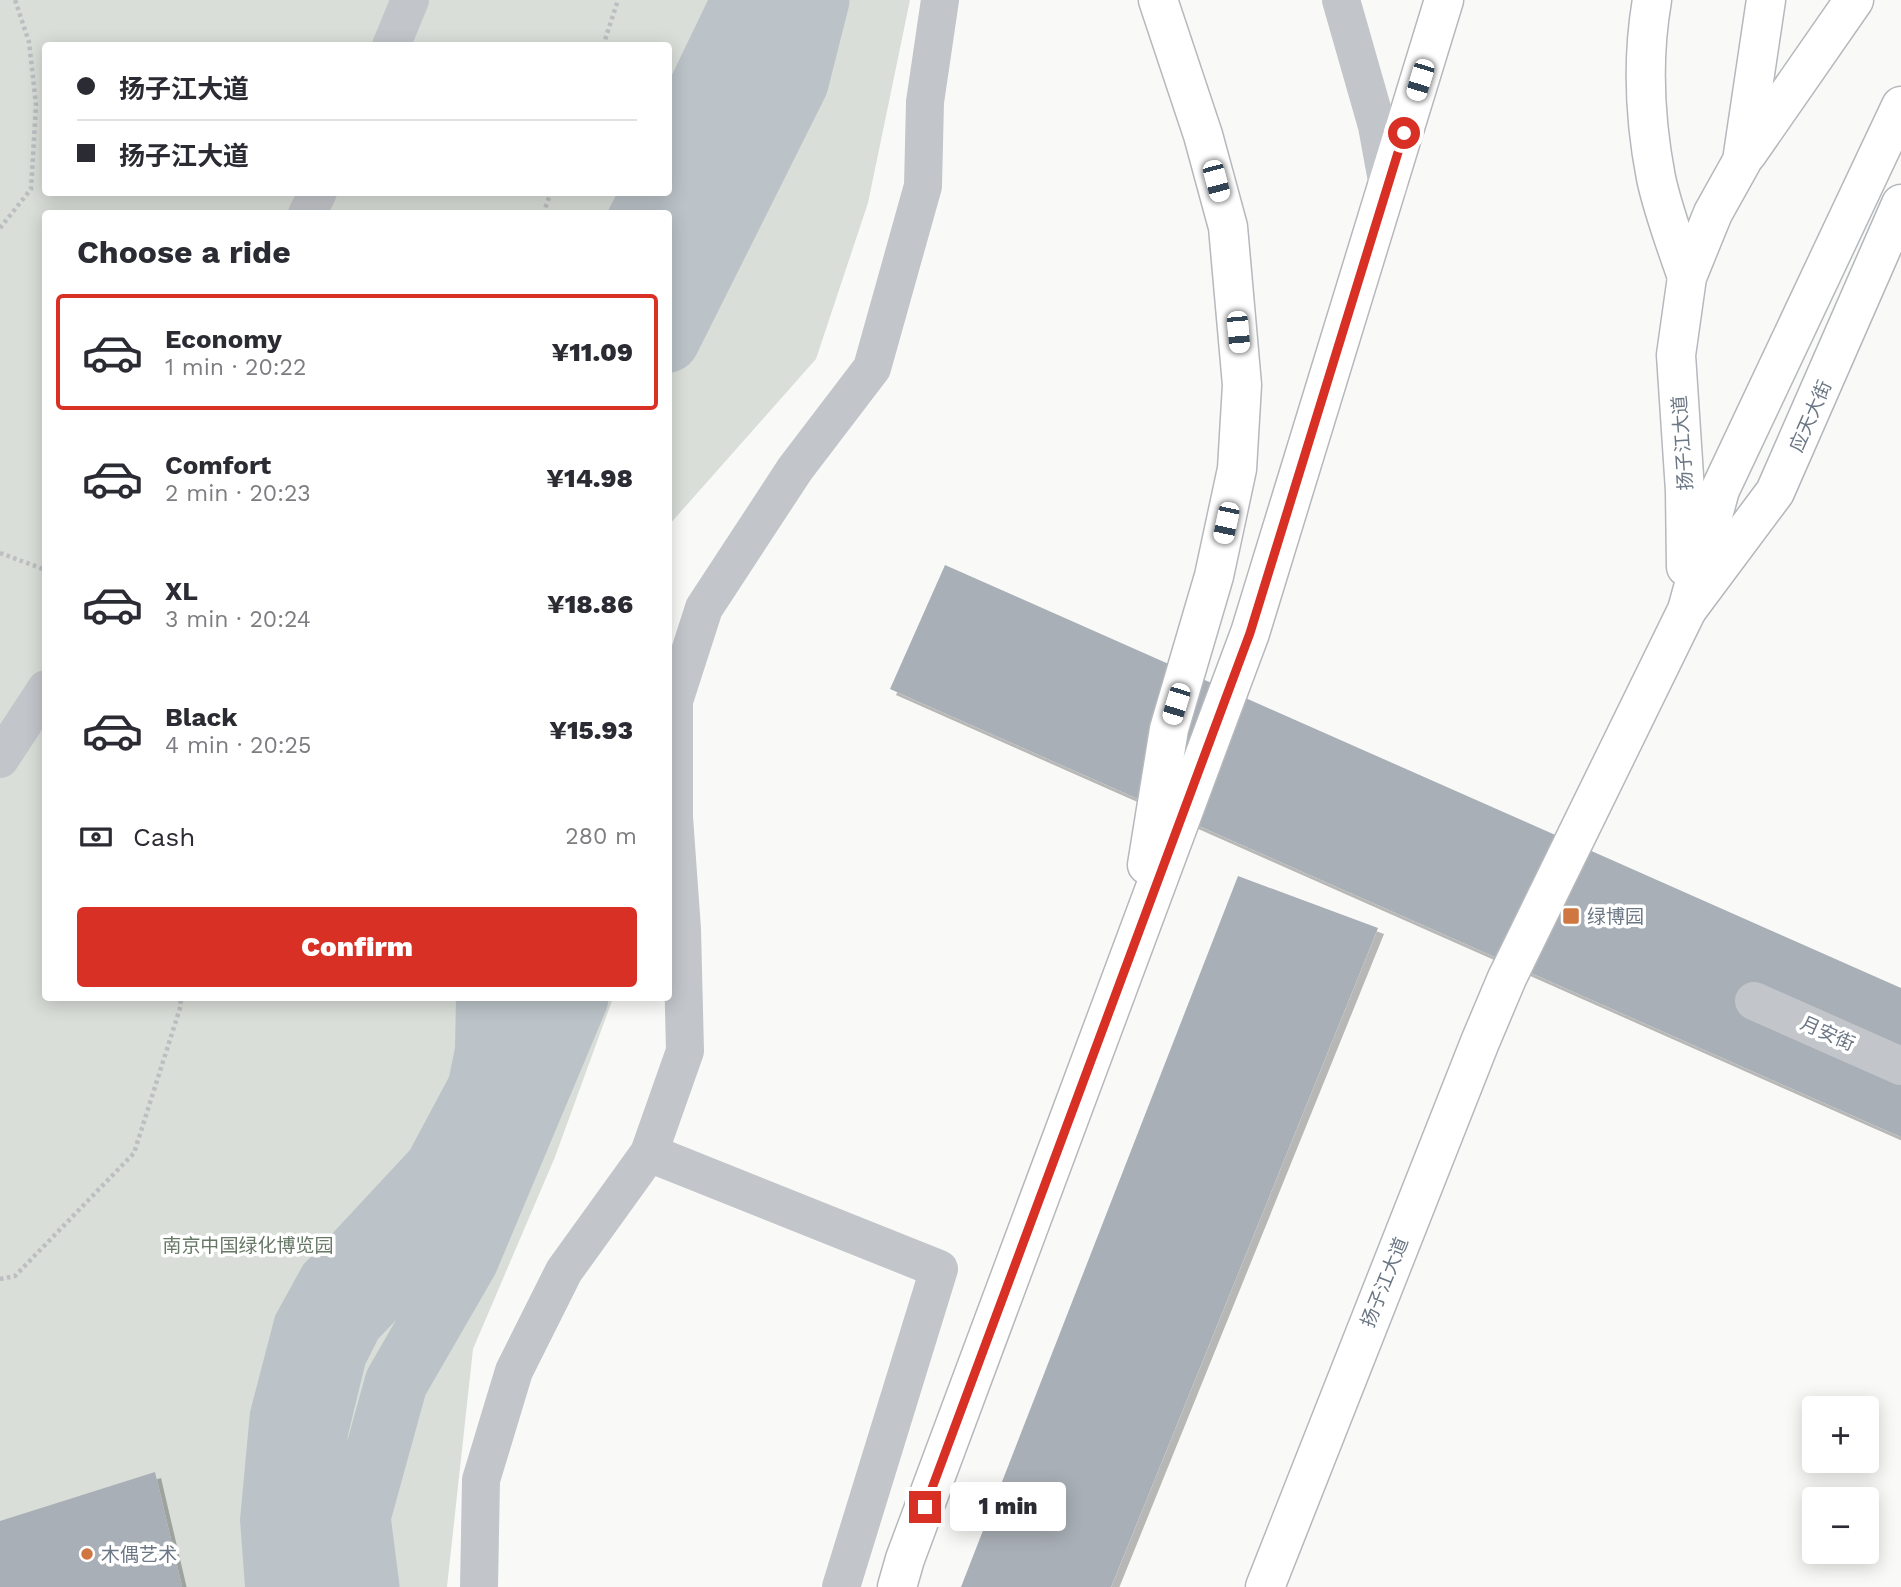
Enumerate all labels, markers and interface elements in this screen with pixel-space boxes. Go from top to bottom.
car [1404,57,1437,103]
text: 扬子江大道 [119,74,249,104]
route start [1388,117,1420,149]
text: 扬子江大道 [119,141,249,171]
car [1201,158,1232,204]
text: Choose a ride [77,233,291,271]
car [1226,310,1251,354]
icon: car [81,321,144,384]
text: Economy [165,324,282,354]
text: ¥11.09 [551,337,633,367]
text: 1 min · 20:22 [165,354,306,381]
street label: 应天大街 [1784,377,1836,456]
street label: 扬子江大道 [1668,395,1697,491]
icon: car [81,447,144,510]
text: Comfort [165,450,271,480]
text: ¥14.98 [546,463,633,493]
text: 2 min · 20:23 [165,480,311,507]
car [1212,500,1241,546]
icon: car [81,573,144,636]
text: XL [165,576,198,606]
text: ¥18.86 [547,589,633,619]
text: 3 min · 20:24 [165,606,311,633]
car [1160,681,1193,727]
icon: car [81,699,144,762]
text: Black [165,702,237,732]
text: ¥15.93 [549,715,633,745]
text: 4 min · 20:25 [165,732,311,759]
icon: cash [77,818,115,856]
text: Cash [133,822,195,852]
text: 280 m [565,823,637,850]
place label: 绿博园 [1587,905,1644,928]
marker: 绿博园 [1561,906,1581,926]
button: Confirm [77,907,637,987]
street label: 月安街 [1797,1011,1859,1056]
park label: 南京中国绿化博览园 [162,1234,334,1257]
street label: 扬子江大道 [1356,1234,1413,1331]
map controls [1802,1396,1879,1564]
button: + [1802,1396,1879,1473]
callout: 1 min [950,1482,1065,1532]
button: − [1802,1487,1879,1564]
route end [909,1491,941,1523]
text: 1 min [978,1493,1038,1520]
place label: 木偶艺术 [101,1543,177,1566]
marker: 木偶艺术 [79,1546,95,1562]

